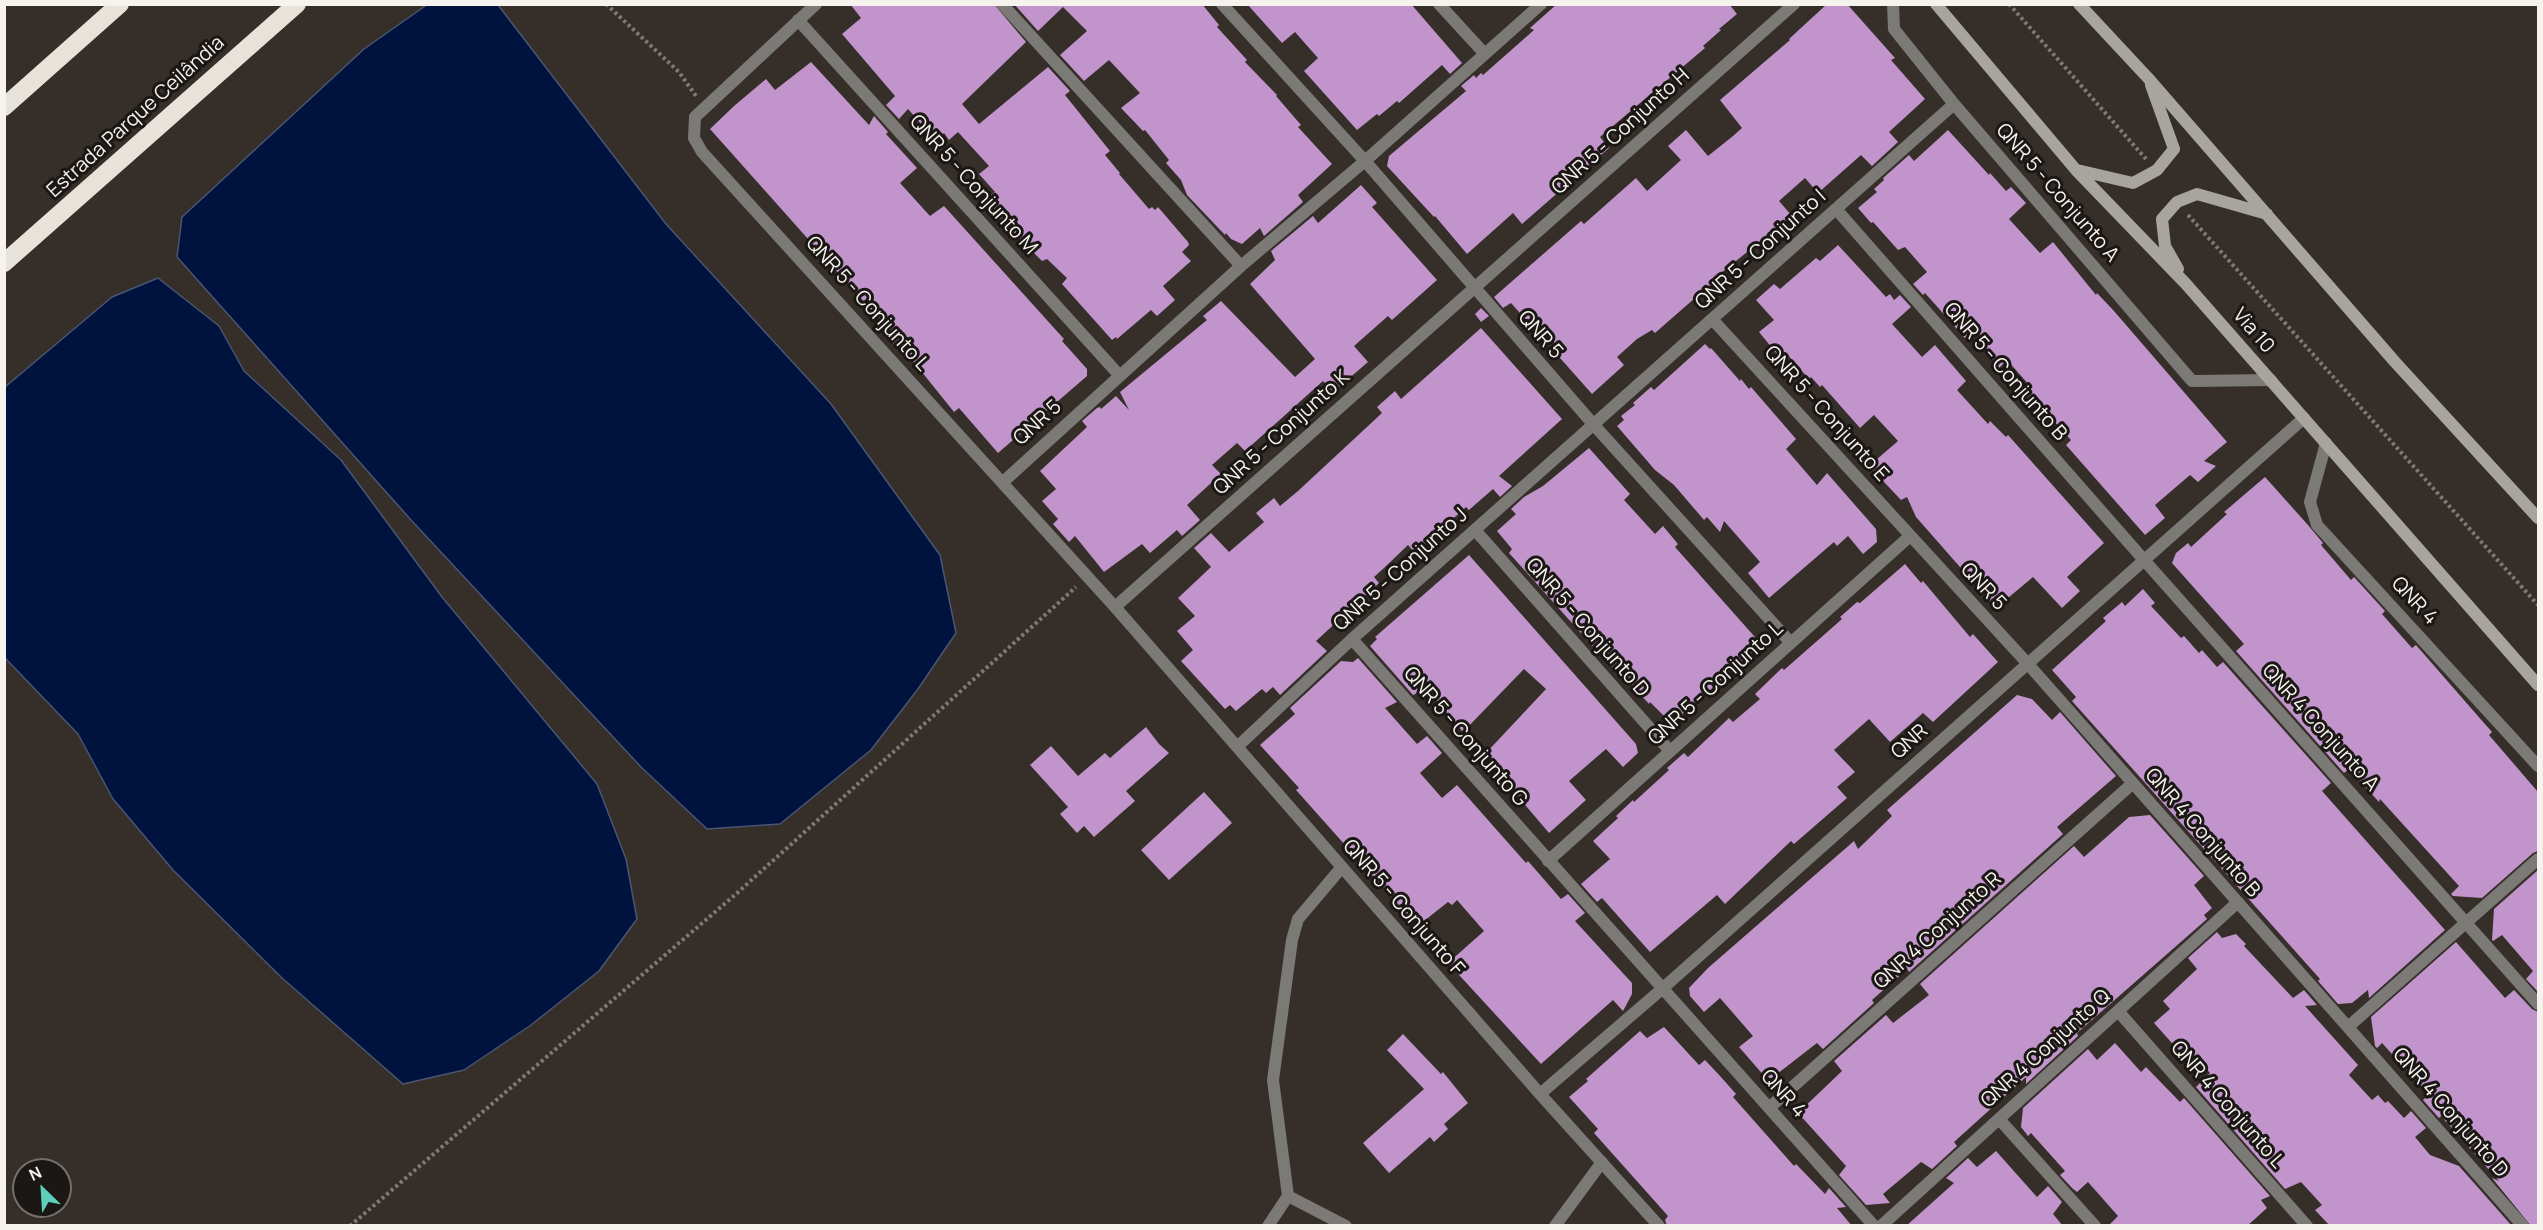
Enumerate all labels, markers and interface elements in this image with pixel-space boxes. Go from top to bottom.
street label: Estrada Parque Ceilândia [42,31,230,203]
street label: QNR 5 - Conjunto H [1547,64,1695,200]
street label: QNR 5 - Conjunto M [904,110,1042,260]
street label: QNR 5 - Conjunto A [1990,119,2124,267]
street label: QNR 5 - Conjunto I [1691,185,1831,315]
street label: QNR 5 - Conjunto L [800,232,934,376]
street label: QNR 5 - Conjunto B [1938,298,2072,446]
street label: Via 10 [2227,304,2279,358]
street label: QNR 5 [1512,306,1568,364]
street label: QNR 5 - Conjunto E [1759,341,1893,487]
street label: QNR 5 - Conjunto K [1209,366,1355,500]
street label: QNR 5 [1009,395,1067,451]
street label: QNR 5 - Conjunto J [1329,503,1473,637]
street label: QNR 5 - Conjunto D [1520,554,1654,702]
street label: QNR 5 [1955,558,2011,616]
street label: QNR 4 [2386,572,2442,630]
street label: QNR 5 - Conjunto L [1644,617,1788,751]
street label: QNR 4 Conjunto A [2256,659,2384,797]
street label: QNR 5 - Conjunto G [1398,662,1532,812]
street label: QNR [1887,719,1933,765]
street label: QNR 4 Conjunto B [2139,764,2265,902]
street label: QNR 5 - Conjunto F [1337,835,1469,981]
street label: QNR 4 Conjunto R [1869,867,2007,995]
street label: QNR 4 Conjunto Q [1977,985,2115,1113]
street label: QNR 4 Conjunto L [2165,1036,2289,1174]
street label: QNR 4 Conjunto D [2387,1043,2513,1183]
street label: QNR 4 [1755,1065,1811,1123]
north arrow [12,1158,72,1218]
text: N [25,1161,45,1186]

